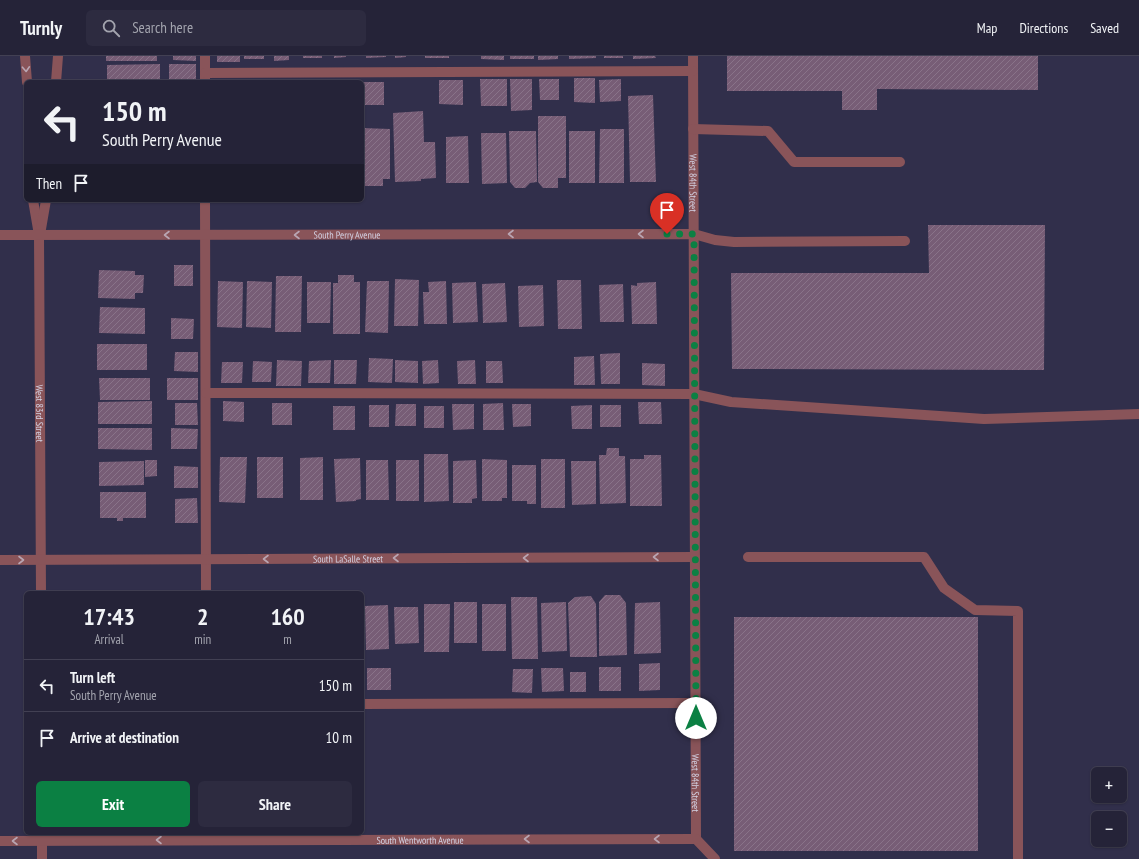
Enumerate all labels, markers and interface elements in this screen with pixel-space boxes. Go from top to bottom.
search box [86,10,366,46]
text: Turnly [20,16,62,40]
icon: search [100,17,122,39]
text: Search here [132,18,193,37]
text: Map [977,19,997,37]
text: Directions [1019,19,1068,37]
text: Saved [1090,19,1119,37]
one-way arrow [22,66,30,72]
text: 150 m [102,92,166,129]
icon: left [36,96,88,148]
text: South Perry Avenue [102,128,222,151]
street label: West 84th Street [686,154,700,212]
icon: arrive [70,172,92,194]
text: Then [36,174,62,193]
pin [650,193,684,234]
icon: arrive [656,199,678,221]
street label: South Perry Avenue [314,228,380,242]
one-way arrow [508,230,514,238]
one-way arrow [638,230,644,238]
one-way arrow [164,231,170,239]
one-way arrow [294,231,300,239]
street label: West 83rd Street [33,385,46,443]
street label: South LaSalle Street [313,552,383,566]
one-way arrow [653,553,659,561]
one-way arrow [393,554,399,562]
one-way arrow [523,554,529,562]
one-way arrow [263,555,269,563]
one-way arrow [18,556,24,564]
text: 17:43 [83,601,135,632]
text: 2 [197,601,208,632]
text: 160 [270,601,305,632]
text: Arrival [94,631,124,648]
text: min [194,631,211,648]
text: m [283,631,292,648]
text: Turn left [70,668,115,687]
icon: left [36,675,58,697]
text: 150 m [319,676,352,695]
text: South Perry Avenue [70,687,157,704]
position arrow [675,697,717,739]
icon: arrive [36,727,58,749]
text: Arrive at destination [70,728,179,747]
text: 10 m [326,728,352,747]
street label: West 84th Street [689,754,702,812]
map controls [1091,767,1127,847]
button: + [1091,767,1127,803]
button: Exit [36,781,190,827]
button: Share [198,781,352,827]
button: − [1091,811,1127,847]
street label: South Wentworth Avenue [376,834,464,847]
one-way arrow [524,835,530,843]
one-way arrow [654,835,660,843]
one-way arrow [156,836,162,844]
one-way arrow [12,837,18,845]

